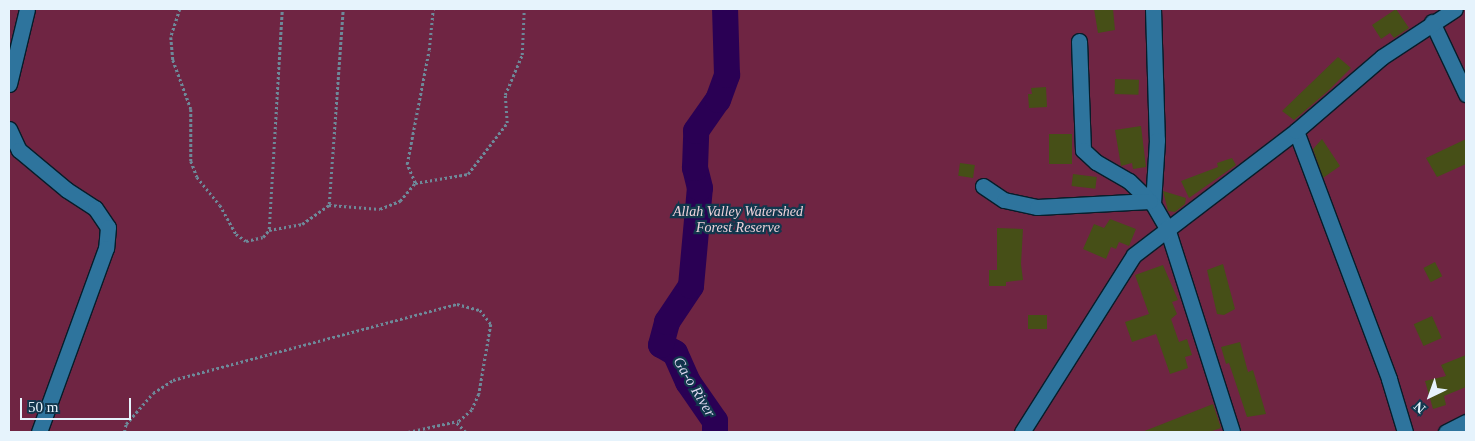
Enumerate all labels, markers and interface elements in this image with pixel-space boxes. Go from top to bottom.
park label: Allah Valley Watershed Forest Reserve [673,204,803,236]
water label: Ga-o River [669,354,719,420]
north arrow [1405,371,1455,421]
scale bar [22,388,134,420]
text: 50 m [28,399,58,415]
text: N [1411,399,1428,416]

